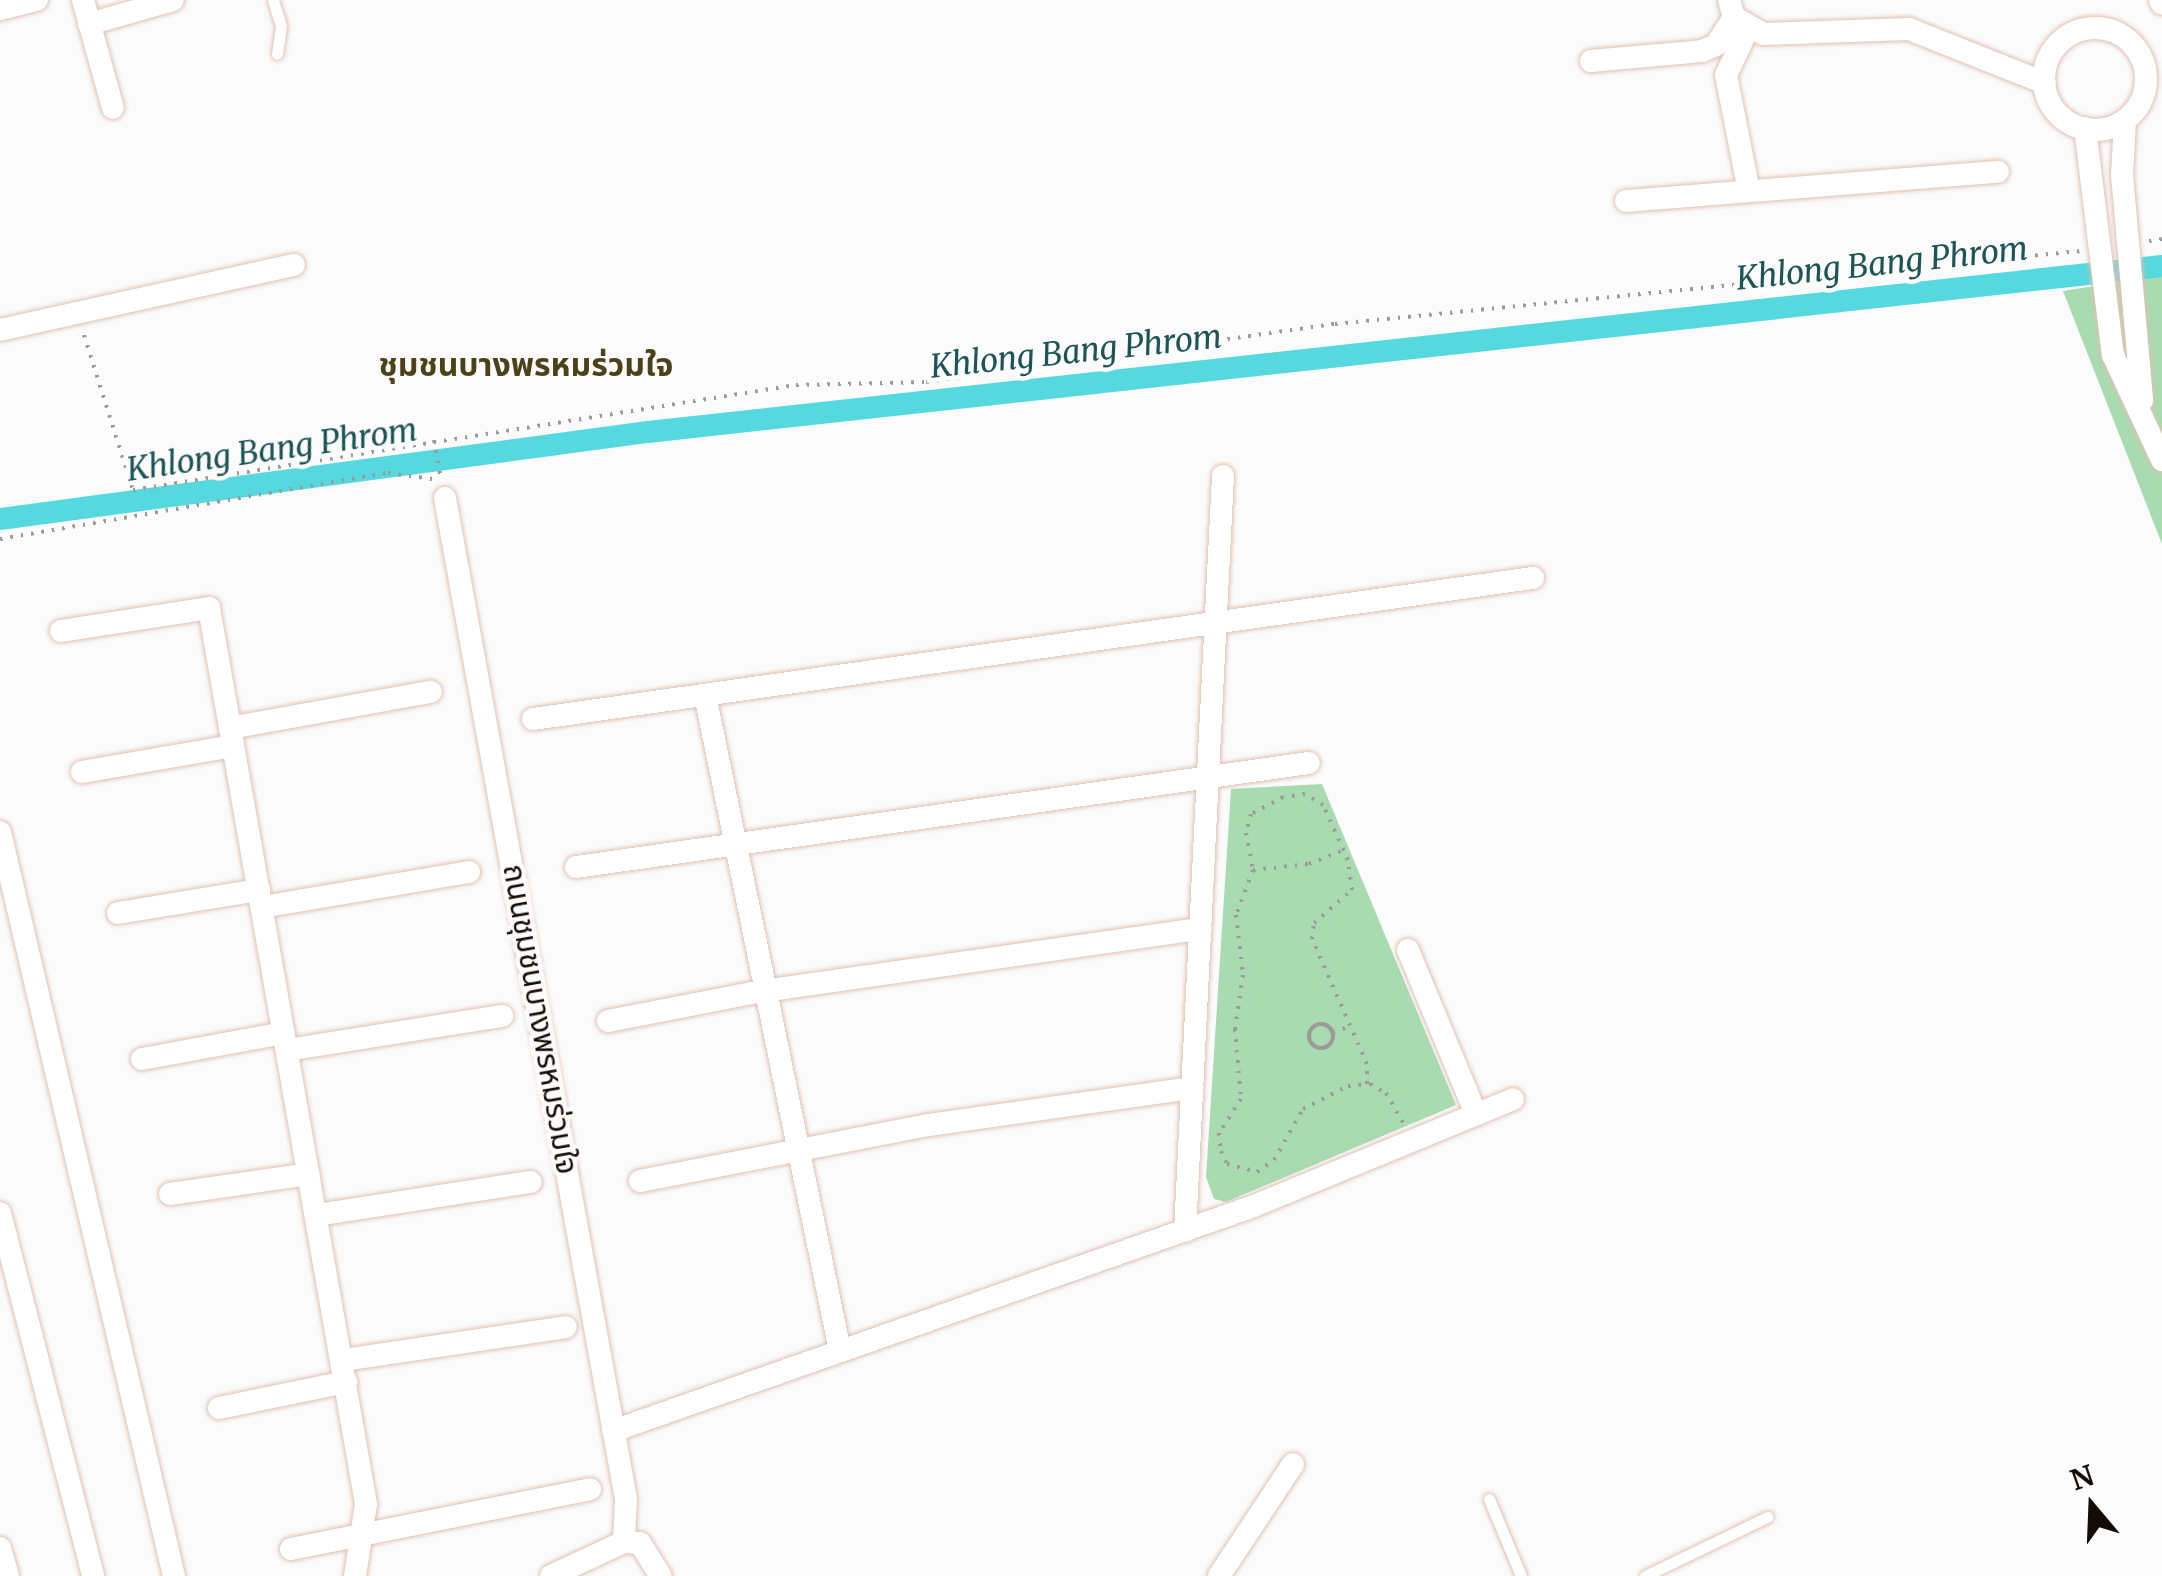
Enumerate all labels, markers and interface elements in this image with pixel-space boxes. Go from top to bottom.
water label: Khlong Bang Phrom [1734,230,2030,298]
water label: Khlong Bang Phrom [928,318,1224,386]
district label: ชุมชนบางพรหมร่วมใจ [379,346,673,384]
water label: Khlong Bang Phrom [124,411,420,489]
street label: ถนนชุมชนบางพรหมร่วมใจ [496,861,586,1177]
north arrow [2042,1456,2142,1556]
text: N [2066,1457,2099,1498]

